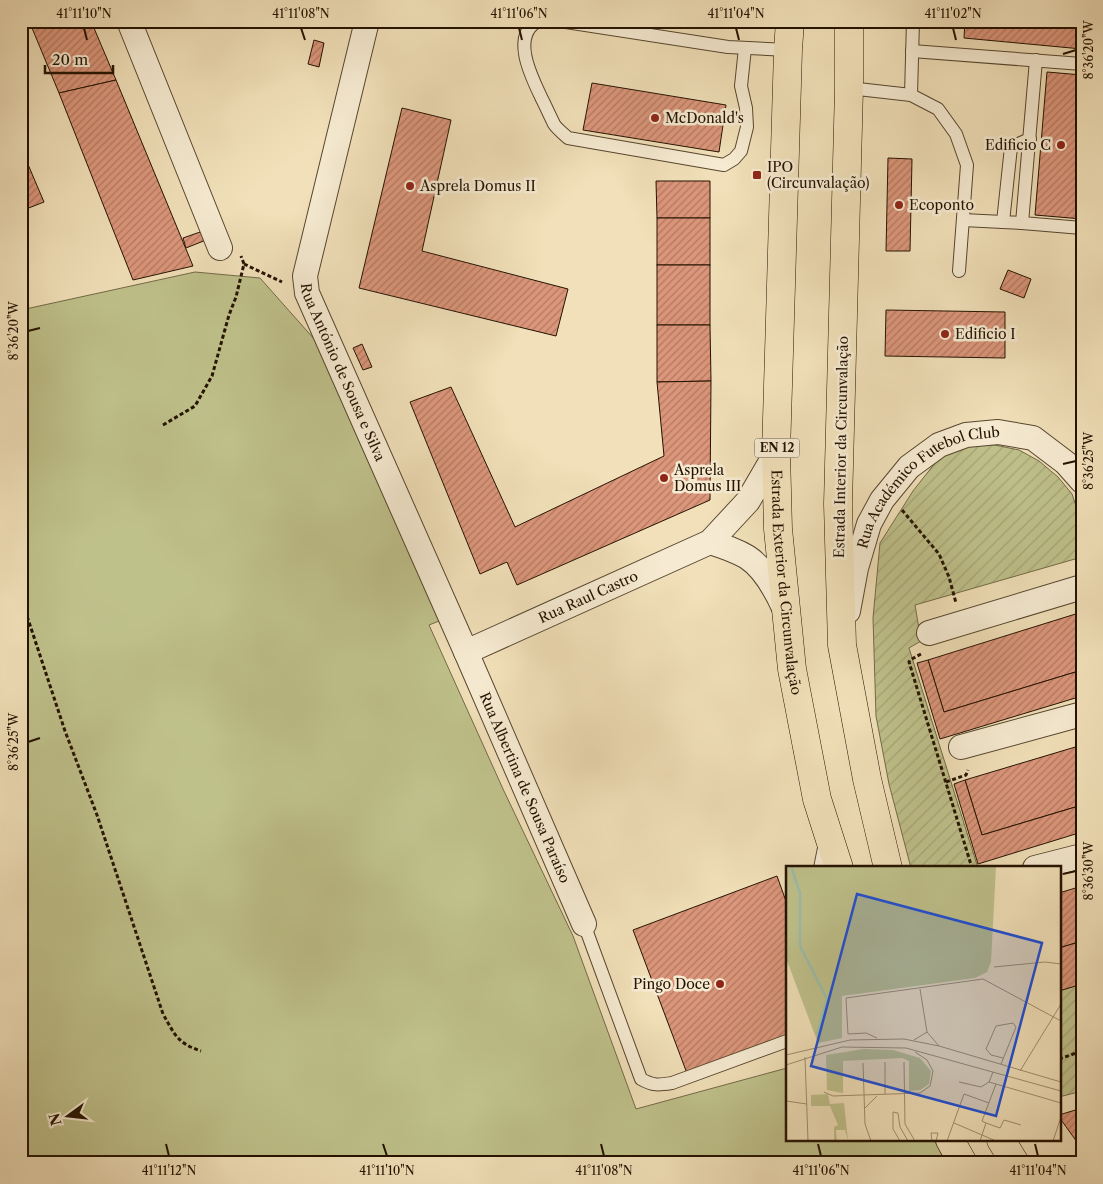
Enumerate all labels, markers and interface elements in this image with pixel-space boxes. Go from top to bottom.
text: 41°11'10"N [56,6,112,21]
text: 41°11'08"N [272,6,330,21]
text: 41°11'06"N [490,6,548,21]
text: 41°11'04"N [707,6,765,21]
text: 41°11'02"N [924,6,982,21]
text: 8°36'20"W [1081,20,1096,80]
scale bar [45,42,112,74]
text: 20 m [52,50,88,69]
place label: McDonald's [665,109,744,127]
marker: McDonald's [649,112,661,124]
place label: Edificio C [985,136,1051,154]
marker: Edificio C [1055,139,1067,151]
place label: IPO (Circunvalação) [767,158,870,192]
marker: IPO (Circunvalação) [751,169,763,181]
place label: Asprela Domus II [419,177,536,195]
marker: Asprela Domus II [404,180,416,192]
place label: Ecoponto [909,196,974,214]
marker: Ecoponto [893,199,905,211]
street label: Rua António de Sousa e Silva [297,282,390,464]
text: 8°36'20"W [6,301,21,361]
place label: Edificio I [955,325,1015,343]
marker: Edificio I [939,328,951,340]
street label: Estrada Interior da Circunvalação [830,336,852,558]
street label: Rua Académico Futebol Club [853,423,1001,551]
text: 8°36'25"W [1081,431,1096,490]
road number: EN 12 [754,438,800,458]
place label: Asprela Domus III [673,461,741,495]
street label: Estrada Exterior da Circunvalação [767,469,806,696]
marker: Asprela Domus III [658,472,670,484]
street label: Rua Raul Castro [535,567,641,627]
street label: Rua Albertina de Sousa Paraíso [476,689,574,886]
text: 8°36'25"W [6,712,21,771]
text: 8°36'30"W [1081,841,1096,900]
inset map [786,866,1060,1142]
place label: Pingo Doce [633,975,710,993]
marker: Pingo Doce [714,978,726,990]
north arrow [42,1092,92,1142]
text: N [45,1111,66,1128]
text: 41°11'12"N [142,1163,196,1178]
text: 41°11'10"N [359,1163,415,1178]
text: 41°11'08"N [575,1163,633,1178]
text: 41°11'06"N [792,1163,850,1178]
text: 41°11'04"N [1009,1163,1067,1178]

